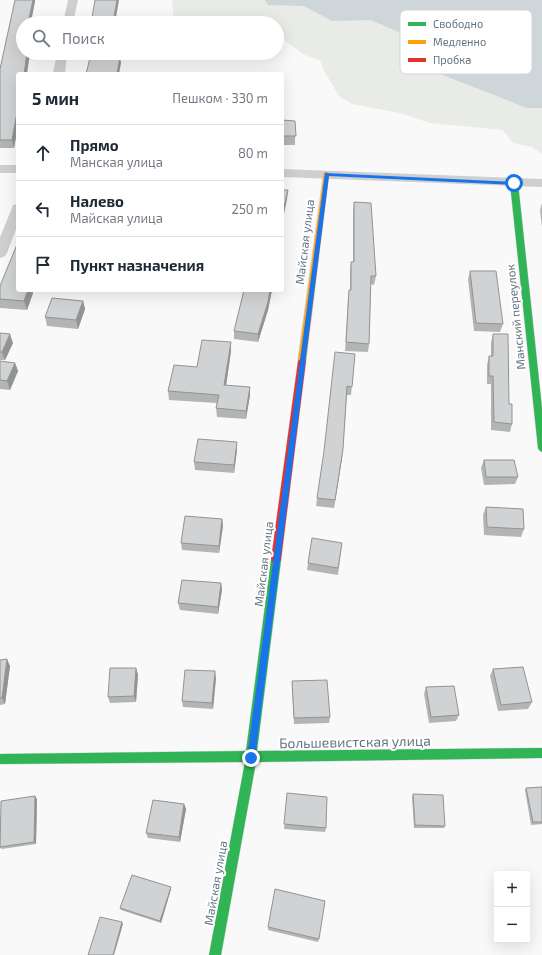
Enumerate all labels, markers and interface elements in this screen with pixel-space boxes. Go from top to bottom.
legend [400,10,532,74]
search box [16,16,284,60]
text: Свободно [433,17,483,30]
icon: search [30,27,52,49]
text: Поиск [62,29,105,47]
text: Медленно [433,35,486,48]
text: Пробка [433,53,471,66]
text: 5 мин [32,88,79,108]
text: Пешком · 330 m [172,90,268,106]
text: Прямо [70,136,119,154]
icon: ahead [32,142,54,164]
text: 80 m [238,145,268,161]
text: Манская улица [70,154,163,170]
route start [505,174,523,192]
text: Налево [70,192,124,210]
icon: left [32,198,54,220]
street label: Майская улица [292,198,317,285]
text: 250 m [232,201,268,217]
text: Майская улица [70,210,163,226]
icon: arrive [32,254,54,276]
text: Пункт назначения [70,256,204,274]
street label: Манский переулок [502,263,529,371]
street label: Майская улица [251,520,276,607]
street label: Большевистская улица [279,732,431,751]
route end [242,749,260,767]
street label: Майская улица [201,839,230,927]
map controls [494,871,530,943]
button: + [494,871,530,907]
button: − [494,907,530,943]

